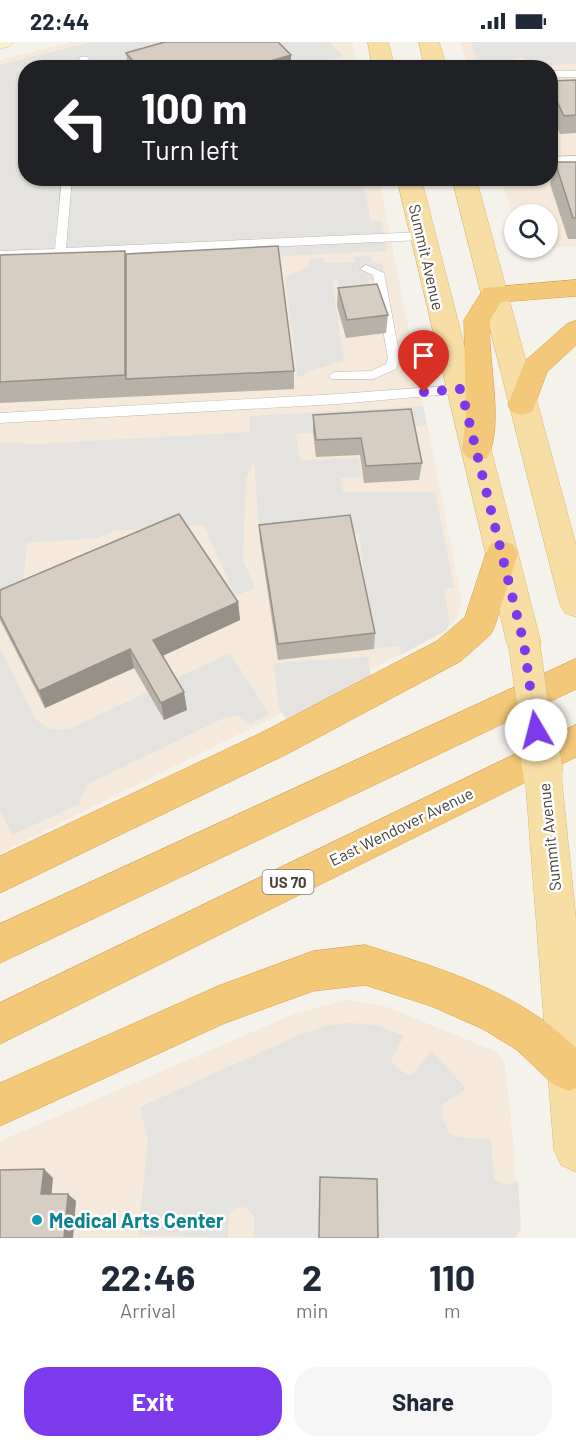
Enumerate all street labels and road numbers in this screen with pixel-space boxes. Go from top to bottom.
street label: Summit Avenue [406,202,448,312]
street label: Summit Avenue [534,782,564,892]
street label: East Wendover Avenue [326,783,476,869]
road number: US 70 [262,870,314,894]

